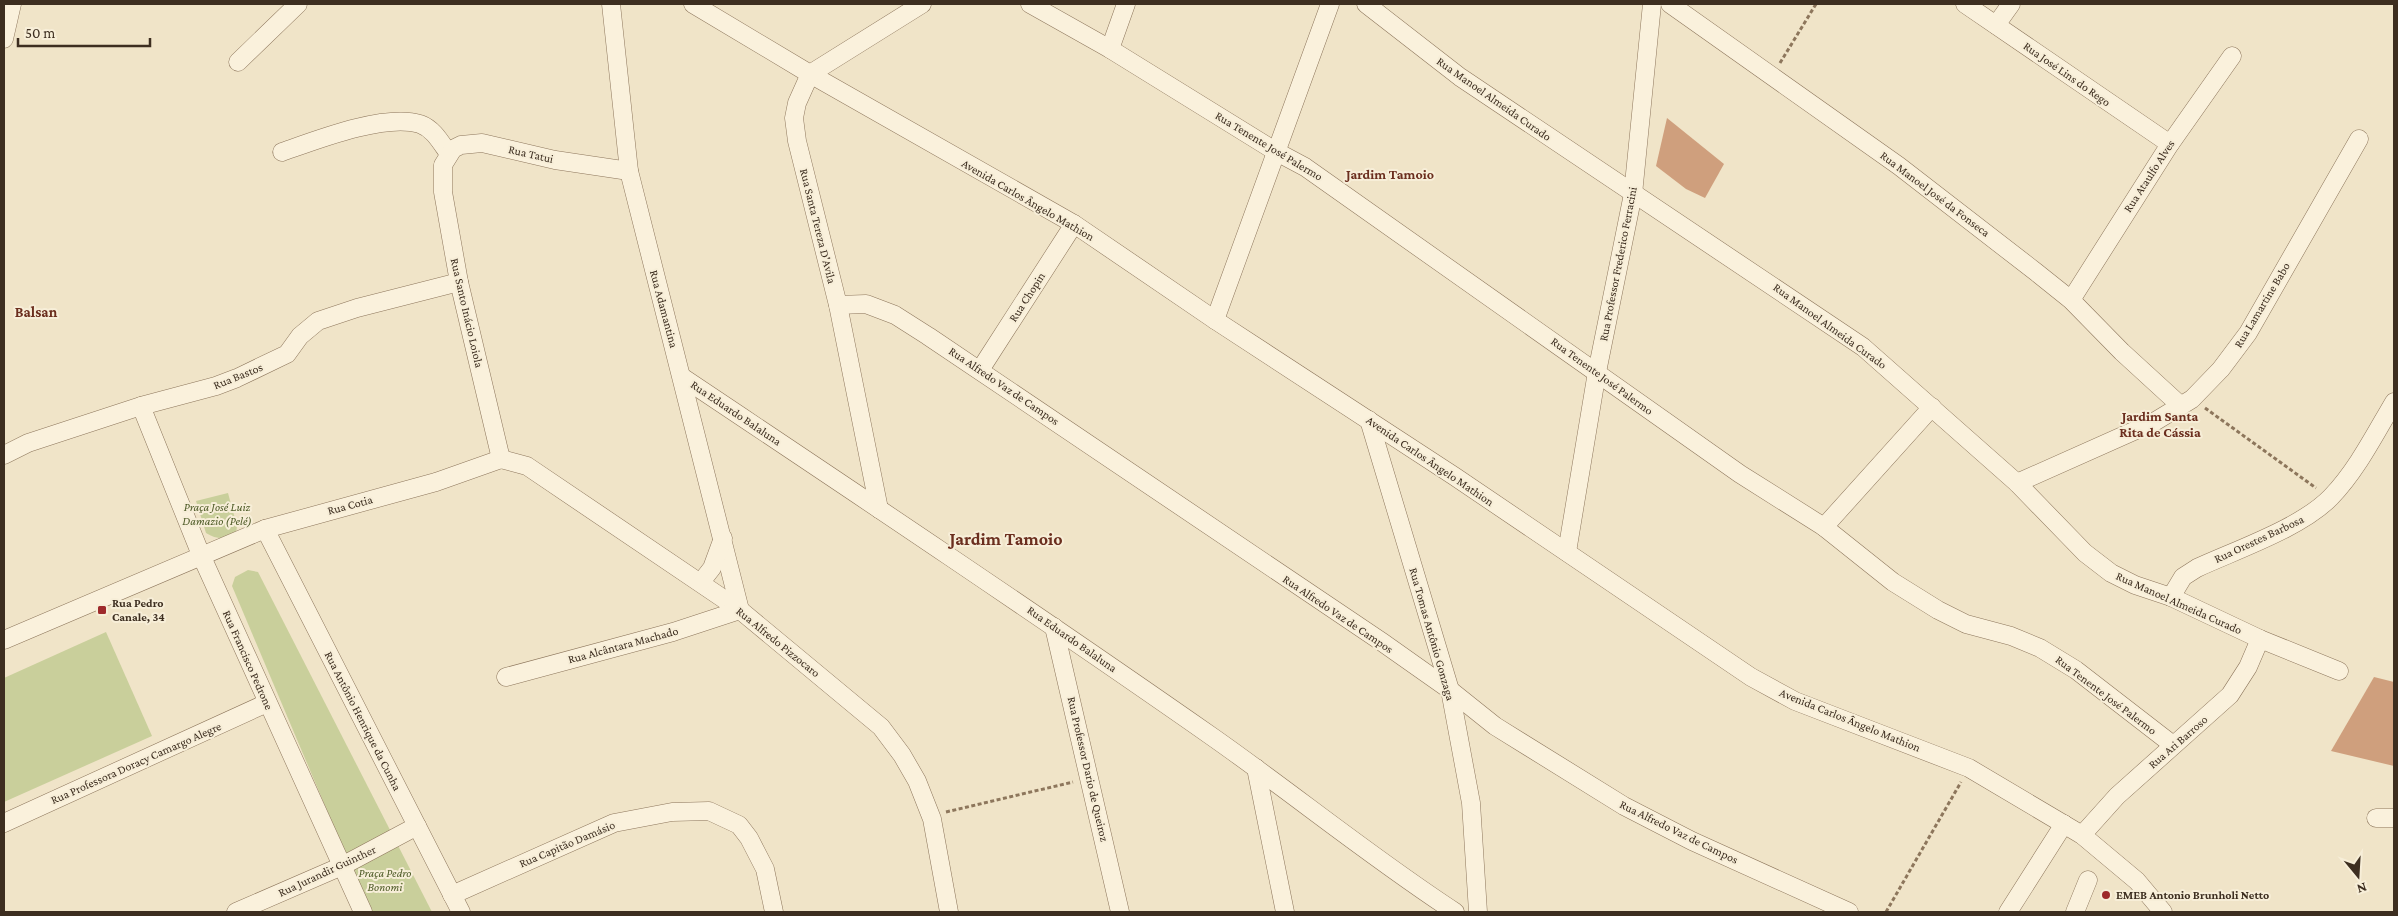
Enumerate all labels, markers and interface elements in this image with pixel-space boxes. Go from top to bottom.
scale bar [18,15,150,47]
text: 50 m [25,25,55,41]
street label: Rua José Lins do Rego [2021,39,2113,109]
street label: Rua Manoel Almeida Curado [1434,54,1554,144]
street label: Rua Tenente José Palermo [1213,108,1325,184]
street label: Rua Ataulfo Alves [2120,137,2178,215]
street label: Rua Tatui [507,142,555,166]
street label: Rua Manoel José da Fonseca [1877,148,1993,240]
street label: Avenida Carlos Ângelo Mathion [959,156,1097,244]
district label: Jardim Tamoio [1344,166,1434,182]
street label: Rua Santa Tereza D'Avila [797,167,839,285]
street label: Rua Professor Frederico Ferracini [1596,186,1640,342]
street label: Rua Santo Inácio Loiola [448,257,487,370]
street label: Rua Lamartine Babo [2231,260,2293,350]
street label: Rua Adamantina [647,268,681,350]
street label: Rua Chopin [1006,269,1048,324]
street label: Rua Manoel Almeida Curado [1771,280,1889,372]
district label: Balsan [15,304,58,320]
street label: Rua Tenente José Palermo [1548,334,1656,418]
street label: Rua Alfredo Vaz de Campos [946,344,1062,428]
street label: Rua Bastos [211,360,265,392]
street label: Rua Eduardo Balaluna [688,377,784,449]
district label: Jardim Santa Rita de Cássia [2119,408,2201,440]
street label: Avenida Carlos Ângelo Mathion [1364,413,1497,509]
street label: Rua Cotia [326,492,375,518]
park label: Praça José Luiz Damazio (Pelé) [182,500,252,528]
street label: Rua Orestes Barbosa [2212,512,2307,566]
district label: Jardim Tamoio [947,529,1063,549]
street label: Rua Tomas Antônio Gonzaga [1406,566,1458,703]
street label: Rua Manoel Almeida Curado [2114,569,2244,637]
street label: Rua Alfredo Vaz de Campos [1280,572,1396,656]
place label: Rua Pedro Canale, 34 [112,596,165,624]
street label: Rua Eduardo Balaluna [1024,603,1120,675]
marker: Rua Pedro Canale, 34 [96,604,108,616]
street label: Rua Alfredo Pizzocaro [733,604,823,680]
street label: Rua Francisco Pedrone [220,608,276,712]
street label: Rua Alcântara Machado [566,624,680,666]
street label: Rua Antônio Henrique da Cunha [322,649,405,793]
street label: Rua Tenente José Palermo [2053,652,2159,738]
street label: Avenida Carlos Ângelo Mathion [1777,685,1923,755]
street label: Rua Professor Dario de Queiroz [1065,695,1111,843]
street label: Rua Ari Barroso [2145,712,2211,772]
street label: Rua Professora Doracy Camargo Alegre [49,719,223,807]
street label: Rua Alfredo Vaz de Campos [1617,797,1741,867]
street label: Rua Capitão Damásio [517,817,617,871]
street label: Rua Jurandir Guinther [276,842,379,900]
north arrow [2333,851,2383,901]
park label: Praça Pedro Bonomi [359,866,411,894]
text: N [2355,879,2369,898]
place label: EMEB Antonio Brunholi Netto [2116,888,2269,902]
marker: EMEB Antonio Brunholi Netto [2100,889,2112,901]

